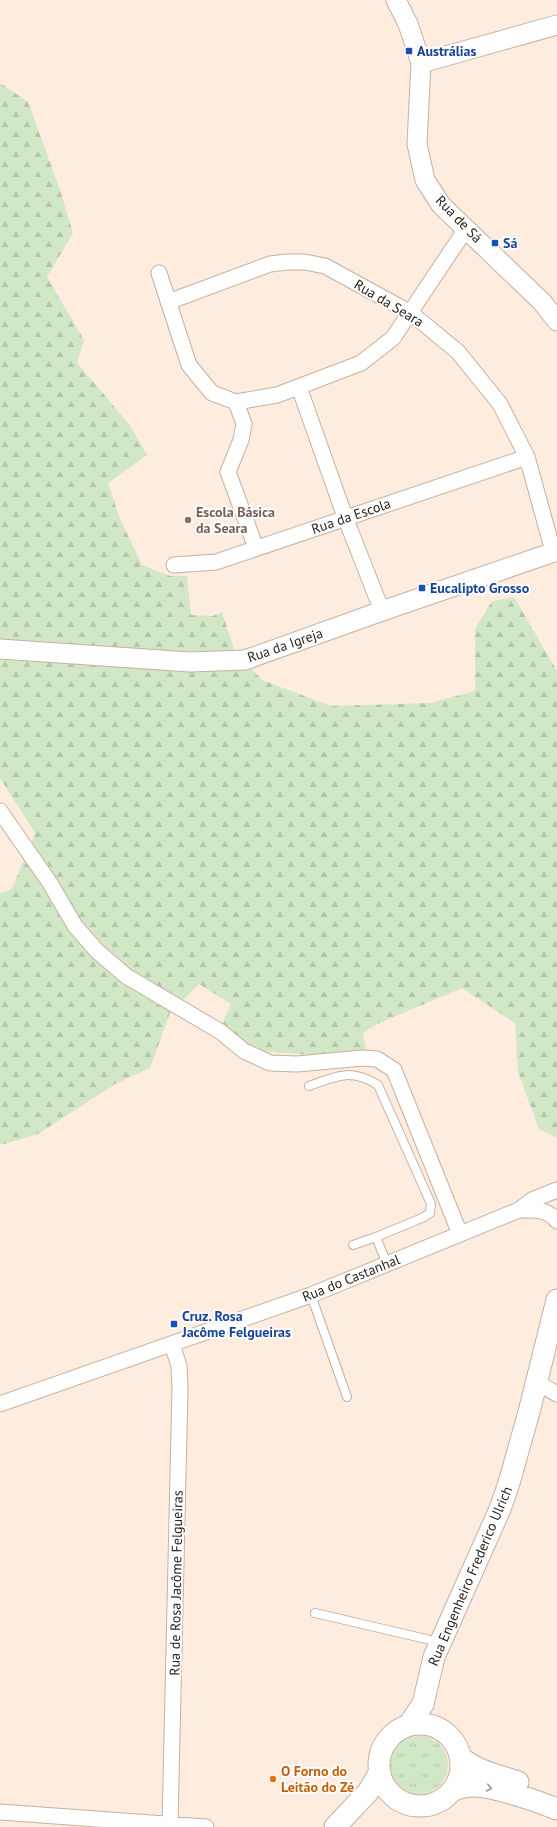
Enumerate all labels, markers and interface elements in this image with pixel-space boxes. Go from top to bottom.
place label: Austrálias [417,42,476,60]
marker: Austrálias [404,46,414,56]
street label: Rua de Sá [432,191,486,247]
place label: Sá [503,234,517,252]
marker: Sá [490,238,500,248]
street label: Rua da Seara [351,275,427,331]
street label: Rua da Escola [309,494,393,538]
place label: Escola Básica da Seara [196,503,275,537]
marker: Escola Básica da Seara [183,515,193,525]
place label: Eucalipto Grosso [430,579,530,597]
marker: Eucalipto Grosso [417,583,427,593]
street label: Rua da Igreja [245,624,325,666]
street label: Rua do Castanhal [299,1250,403,1306]
place label: Cruz. Rosa Jacôme Felgueiras [181,1307,291,1341]
marker: Cruz. Rosa Jacôme Felgueiras [169,1319,179,1329]
street label: Rua Engenheiro Frederico Ulrich [424,1483,516,1669]
street label: Rua de Rosa Jacôme Felgueiras [165,1490,187,1676]
place label: O Forno do Leitão do Zé [281,1762,354,1796]
marker: O Forno do Leitão do Zé [268,1774,278,1784]
one-way arrow [486,1784,493,1792]

